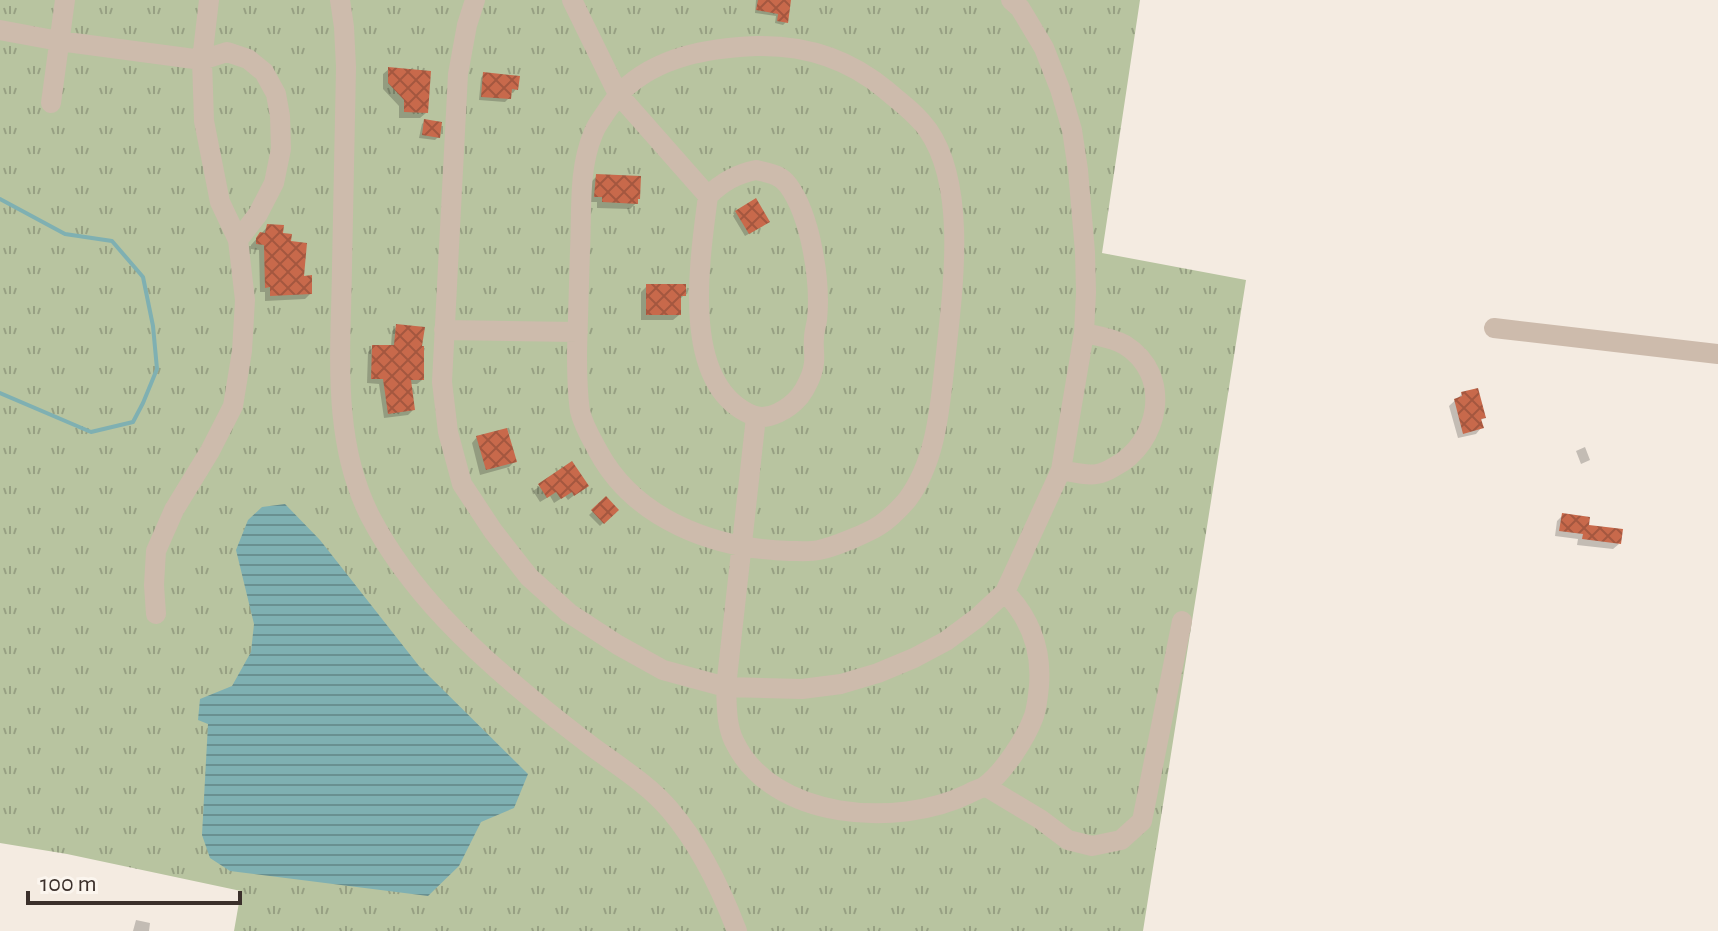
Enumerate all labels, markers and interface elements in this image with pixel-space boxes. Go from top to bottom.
scale bar [28,855,240,905]
text: 100 m [40,872,97,896]

